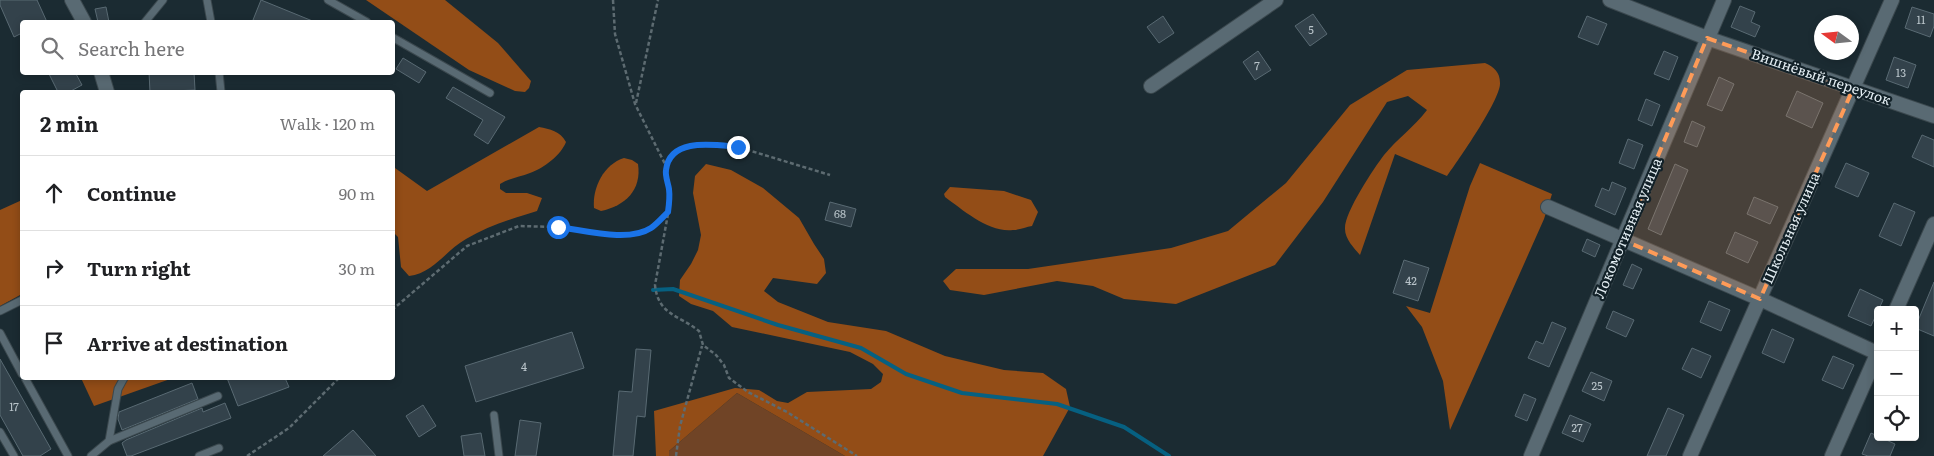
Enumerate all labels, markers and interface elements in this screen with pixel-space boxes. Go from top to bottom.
house number: 11 [1917,11,1926,27]
north arrow [1814,15,1859,60]
search box [20,20,395,75]
house number: 5 [1308,21,1314,37]
icon: search [38,34,66,62]
text: Search here [78,34,185,62]
street label: Вишнёвый переулок [1749,43,1894,110]
house number: 7 [1254,57,1260,73]
house number: 13 [1896,64,1906,80]
text: 2 min [40,107,99,138]
text: Walk · 120 m [280,111,375,135]
route end [727,136,750,159]
street label: Локомотивная улица [1588,154,1666,301]
street label: Школьная улица [1757,168,1824,287]
icon: ahead [40,179,68,207]
text: Continue [87,179,176,207]
text: 90 m [339,181,375,205]
house number: 68 [834,205,846,221]
route start [547,216,570,239]
icon: right [40,254,68,282]
text: Turn right [87,254,191,282]
text: 30 m [338,256,375,280]
house number: 42 [1405,272,1417,288]
map controls [1874,306,1919,441]
button: + [1874,306,1919,351]
icon: arrive [40,329,68,357]
text: Arrive at destination [87,329,288,357]
button: − [1874,351,1919,396]
house number: 4 [521,358,527,374]
house number: 25 [1591,377,1603,393]
button: locate [1874,396,1919,441]
house number: 17 [9,398,19,414]
house number: 27 [1571,419,1583,435]

